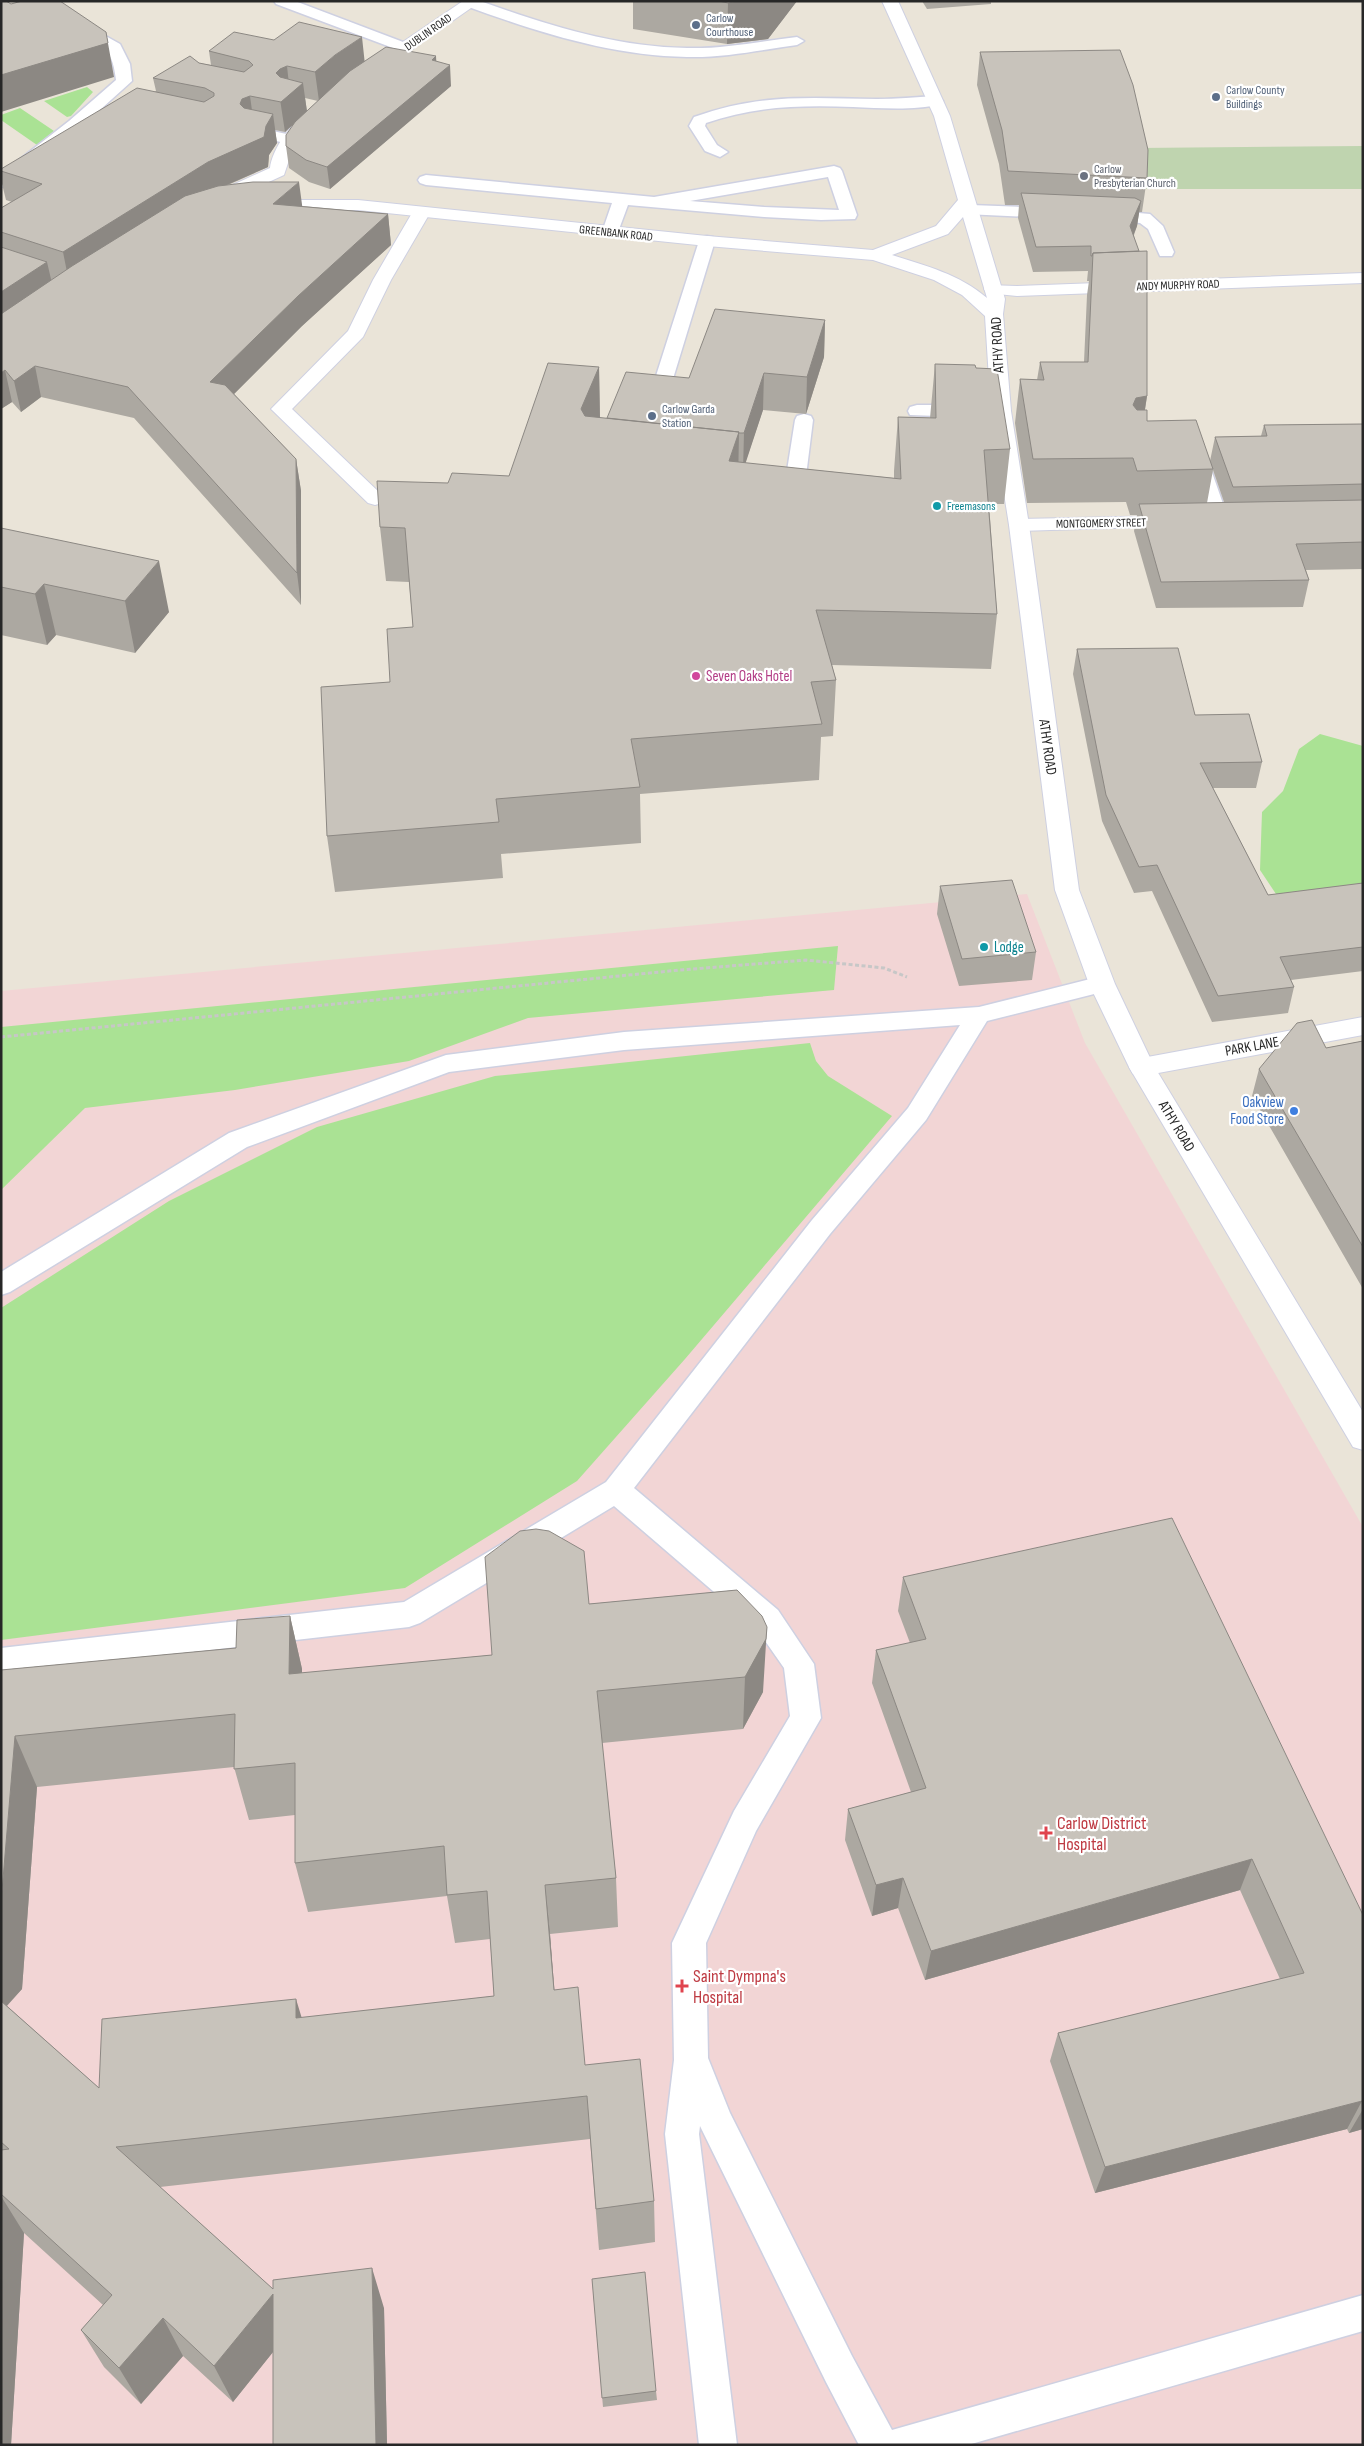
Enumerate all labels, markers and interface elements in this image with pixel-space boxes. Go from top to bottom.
street label: DUBLIN ROAD [402,11,455,54]
place label: Carlow Courthouse [706,11,753,40]
marker: Carlow Courthouse [690,19,702,31]
place label: Carlow County Buildings [1226,83,1285,112]
marker: Carlow County Buildings [1210,91,1222,103]
place label: Carlow Presbyterian Church [1094,162,1176,191]
marker: Carlow Presbyterian Church [1078,170,1090,182]
street label: GREENBANK ROAD [578,222,654,245]
street label: ANDY MURPHY ROAD [1135,277,1220,294]
street label: ATHY ROAD [987,316,1009,374]
place label: Carlow Garda Station [662,402,715,431]
marker: Carlow Garda Station [646,410,658,422]
place label: Freemasons [947,499,996,514]
marker: Freemasons [931,500,943,512]
street label: MONTGOMERY STREET [1056,515,1146,532]
place label: Seven Oaks Hotel [706,667,792,686]
marker: Seven Oaks Hotel [690,670,702,682]
street label: ATHY ROAD [1034,717,1061,776]
place label: Lodge [994,938,1024,957]
marker: Lodge [978,941,990,953]
street label: PARK LANE [1224,1032,1281,1061]
place label: Oakview Food Store [1230,1093,1285,1129]
street label: ATHY ROAD [1153,1096,1199,1155]
marker: Oakview Food Store [1288,1105,1300,1117]
place label: Carlow District Hospital [1057,1813,1147,1855]
marker: Carlow District Hospital [1039,1826,1053,1840]
place label: Saint Dympna's Hospital [693,1966,786,2008]
marker: Saint Dympna's Hospital [675,1979,689,1993]

